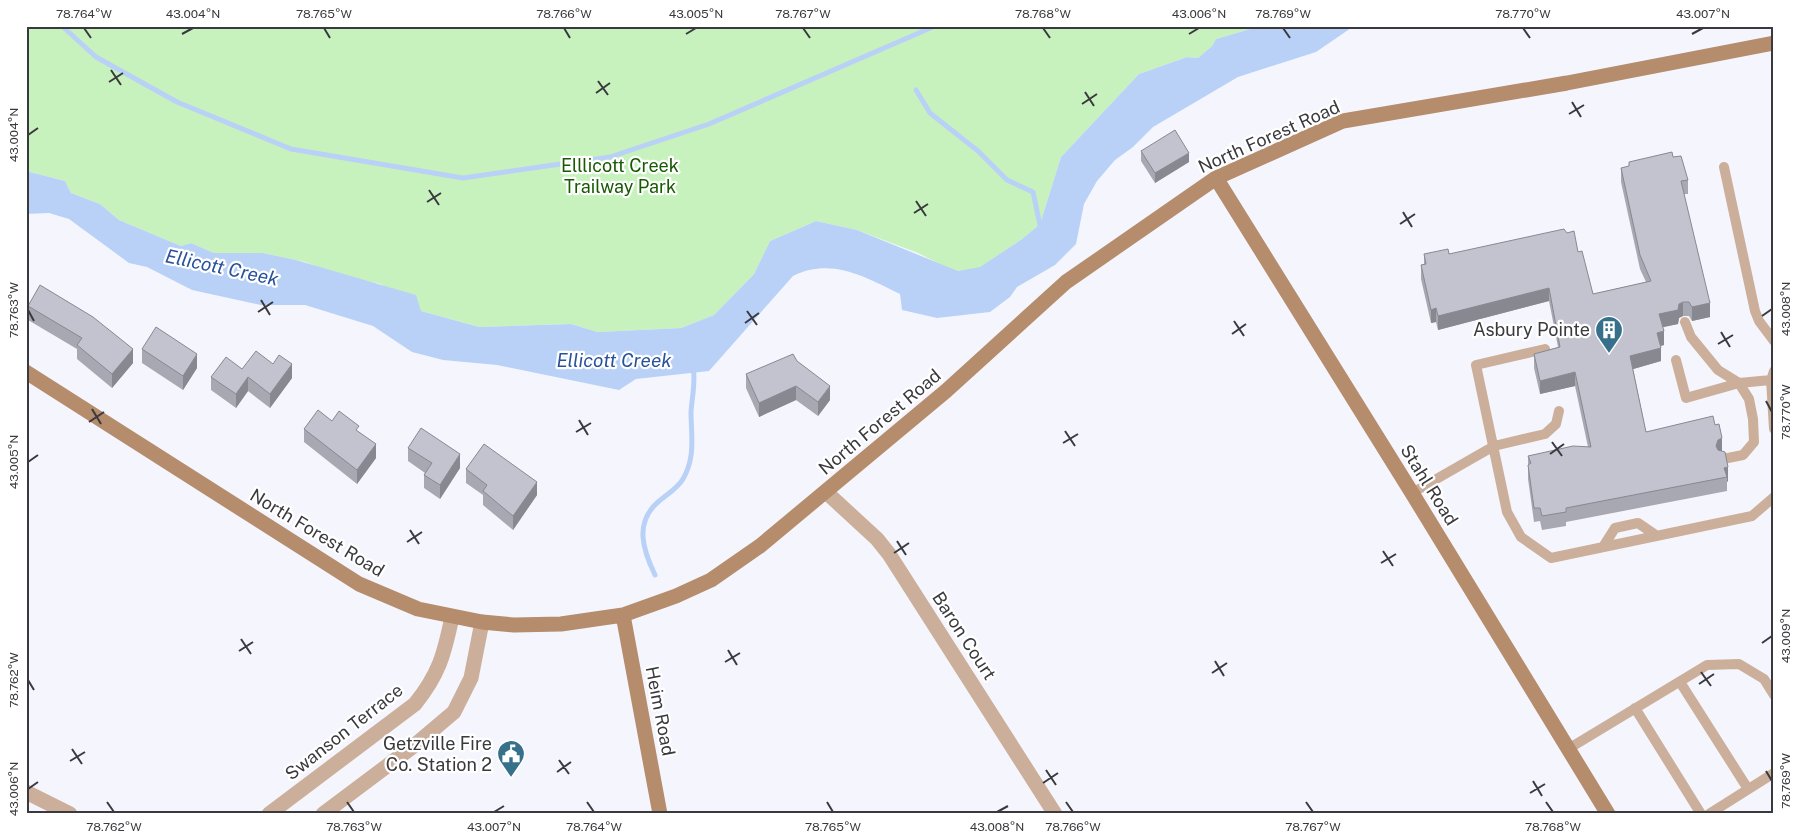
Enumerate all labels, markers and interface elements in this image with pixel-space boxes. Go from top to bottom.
text: 78.764°W [56,7,112,21]
text: 43.004°N [166,7,220,21]
text: 78.765°W [296,7,353,21]
text: 78.766°W [536,7,592,21]
text: 43.005°N [669,7,723,21]
text: 78.767°W [775,7,831,21]
text: 78.768°W [1015,7,1072,21]
text: 43.006°N [1172,7,1226,21]
text: 78.769°W [1255,7,1311,21]
text: 78.770°W [1495,7,1551,21]
text: 43.007°N [1676,7,1730,21]
street label: North Forest Road [1195,96,1343,177]
text: 43.004°N [7,108,21,162]
park label: Elllicott Creek Trailway Park [561,155,679,197]
water label: Ellicott Creek [163,244,281,290]
text: 78.763°W [7,282,21,338]
text: 43.008°N [1779,282,1793,336]
building icon: Asbury Pointe [1594,315,1624,354]
place label: Asbury Pointe [1473,319,1590,340]
water label: Ellicott Creek [556,349,672,371]
street label: North Forest Road [814,364,945,479]
text: 78.770°W [1779,384,1793,440]
text: 43.005°N [7,435,21,489]
street label: Stahl Road [1396,440,1463,529]
street label: North Forest Road [246,484,388,581]
street label: Baron Court [928,588,1001,684]
text: 43.009°N [1779,609,1793,663]
text: 78.762°W [7,652,21,708]
street label: Heim Road [642,664,679,758]
street label: Swanson Terrace [281,679,407,784]
place label: Getzville Fire Co. Station 2 [383,733,492,775]
public building icon: Getzville Fire Co. Station 2 [496,739,526,778]
text: 78.769°W [1779,753,1793,809]
text: 43.006°N [7,762,21,816]
text: 78.762°W [86,820,142,834]
text: 78.763°W [326,820,382,834]
text: 43.007°N [467,820,521,834]
text: 78.764°W [566,820,622,834]
text: 78.765°W [805,820,862,834]
text: 43.008°N [970,820,1024,834]
text: 78.766°W [1045,820,1101,834]
text: 78.767°W [1285,820,1341,834]
text: 78.768°W [1525,820,1582,834]

